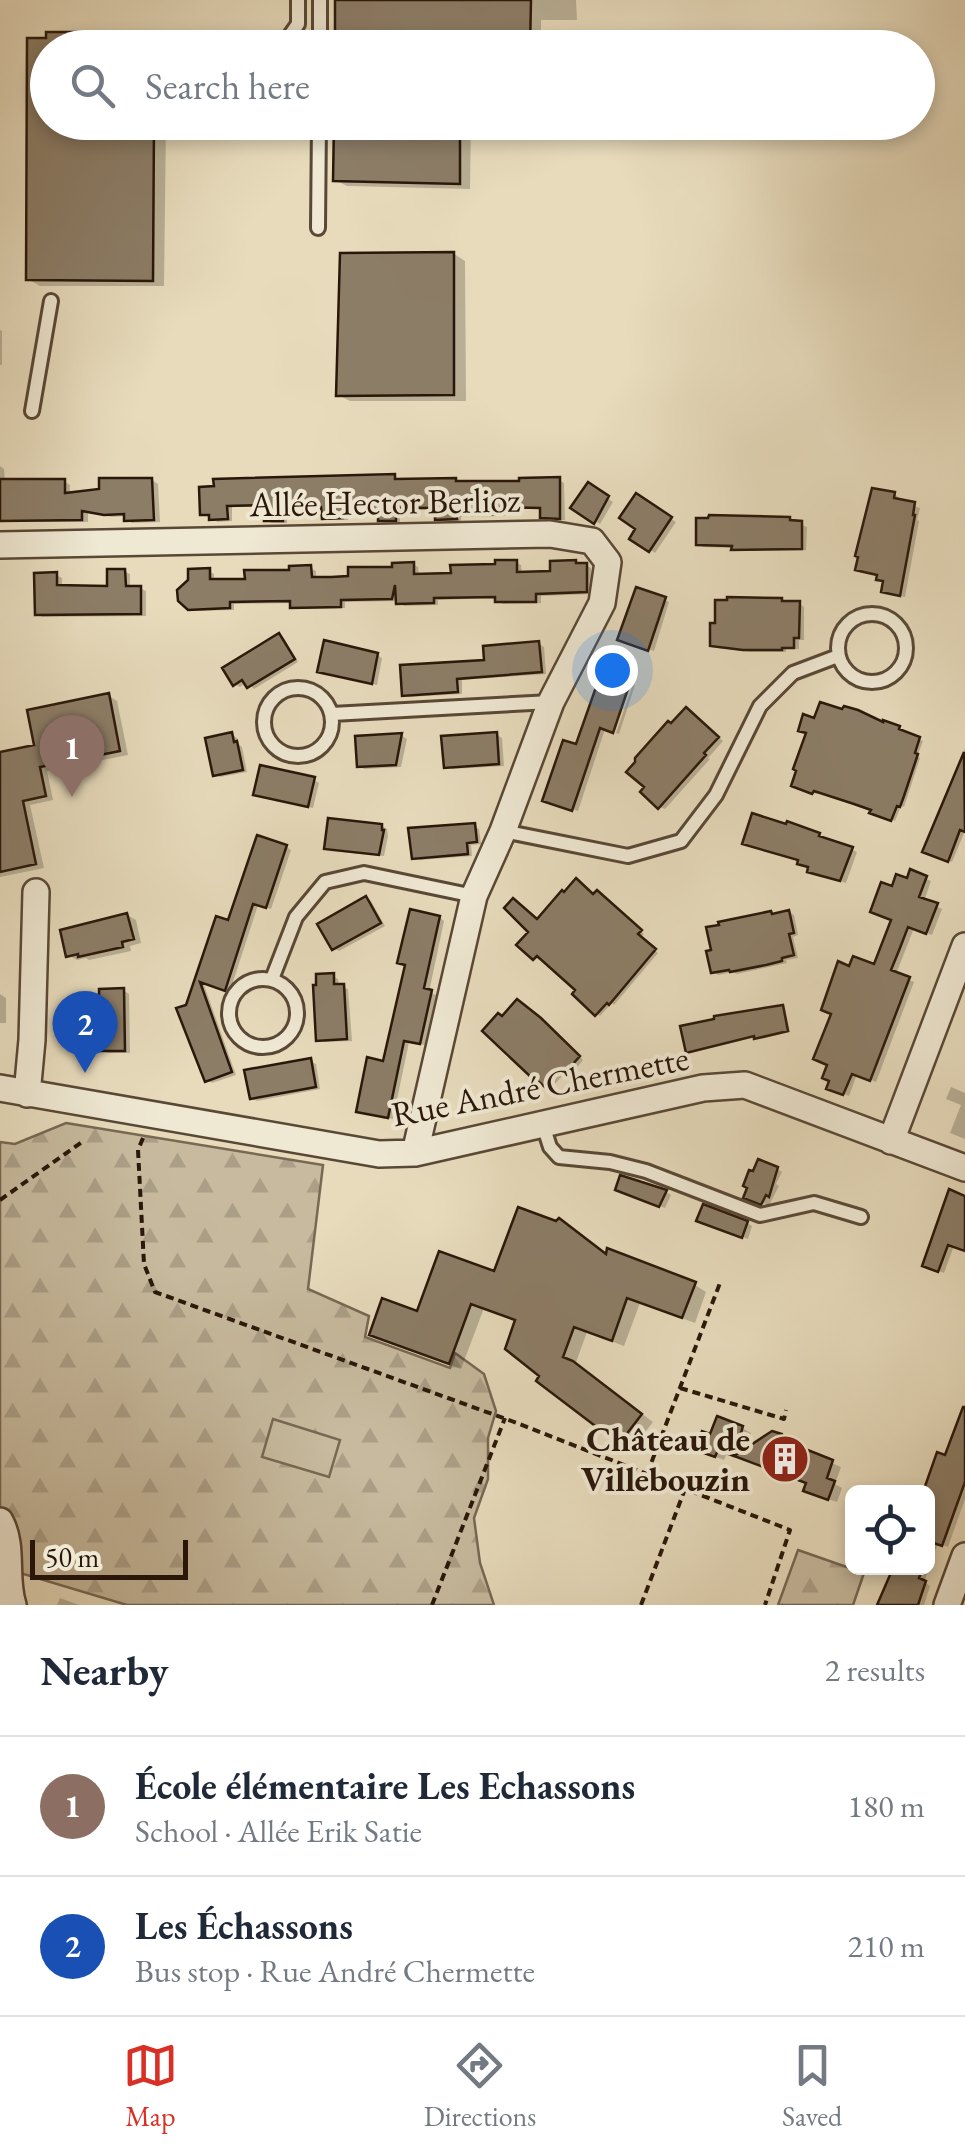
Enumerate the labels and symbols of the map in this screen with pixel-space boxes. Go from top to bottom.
street label: Allée Hector Berlioz [248,477,522,526]
your location [587,645,638,696]
pin: 1 [40,714,104,797]
pin: 2 [52,990,118,1073]
street label: Rue André Chermette [388,1035,692,1136]
place label: Château de Villebouzin [581,1416,750,1501]
building icon: Château de Villebouzin [759,1433,811,1485]
scale bar [30,1535,188,1580]

